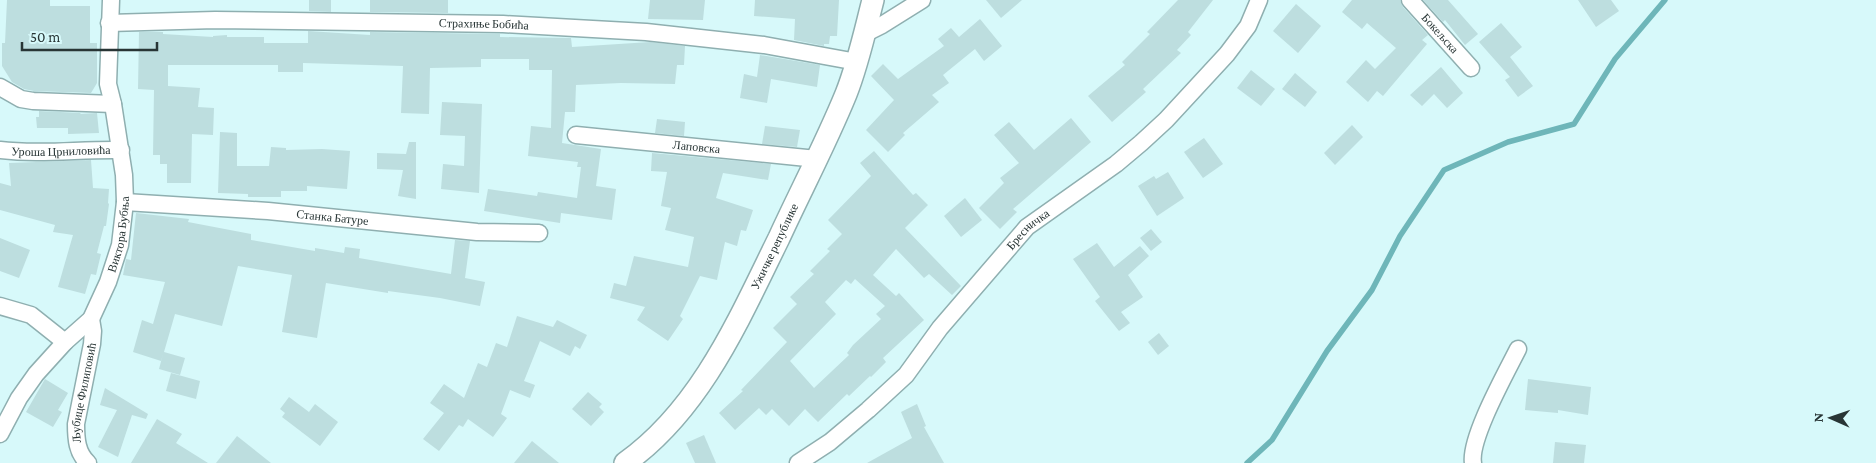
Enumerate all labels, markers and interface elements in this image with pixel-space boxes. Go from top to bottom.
street label: Бокељска [1419,11,1462,57]
street label: Страхиње Бобића [439,16,530,32]
scale bar [22,20,158,52]
text: 50 m [30,29,60,45]
street label: Лаповска [672,138,721,156]
street label: Уроша Црниловића [11,143,111,159]
street label: Виктора Бубња [105,195,132,274]
street label: Ужичке републике [748,201,801,292]
street label: Бресничка [1004,206,1053,253]
street label: Станка Батуре [296,207,369,228]
street label: Љубице Филиповић [69,341,99,444]
north arrow [1806,393,1856,443]
text: N [1810,412,1826,423]

